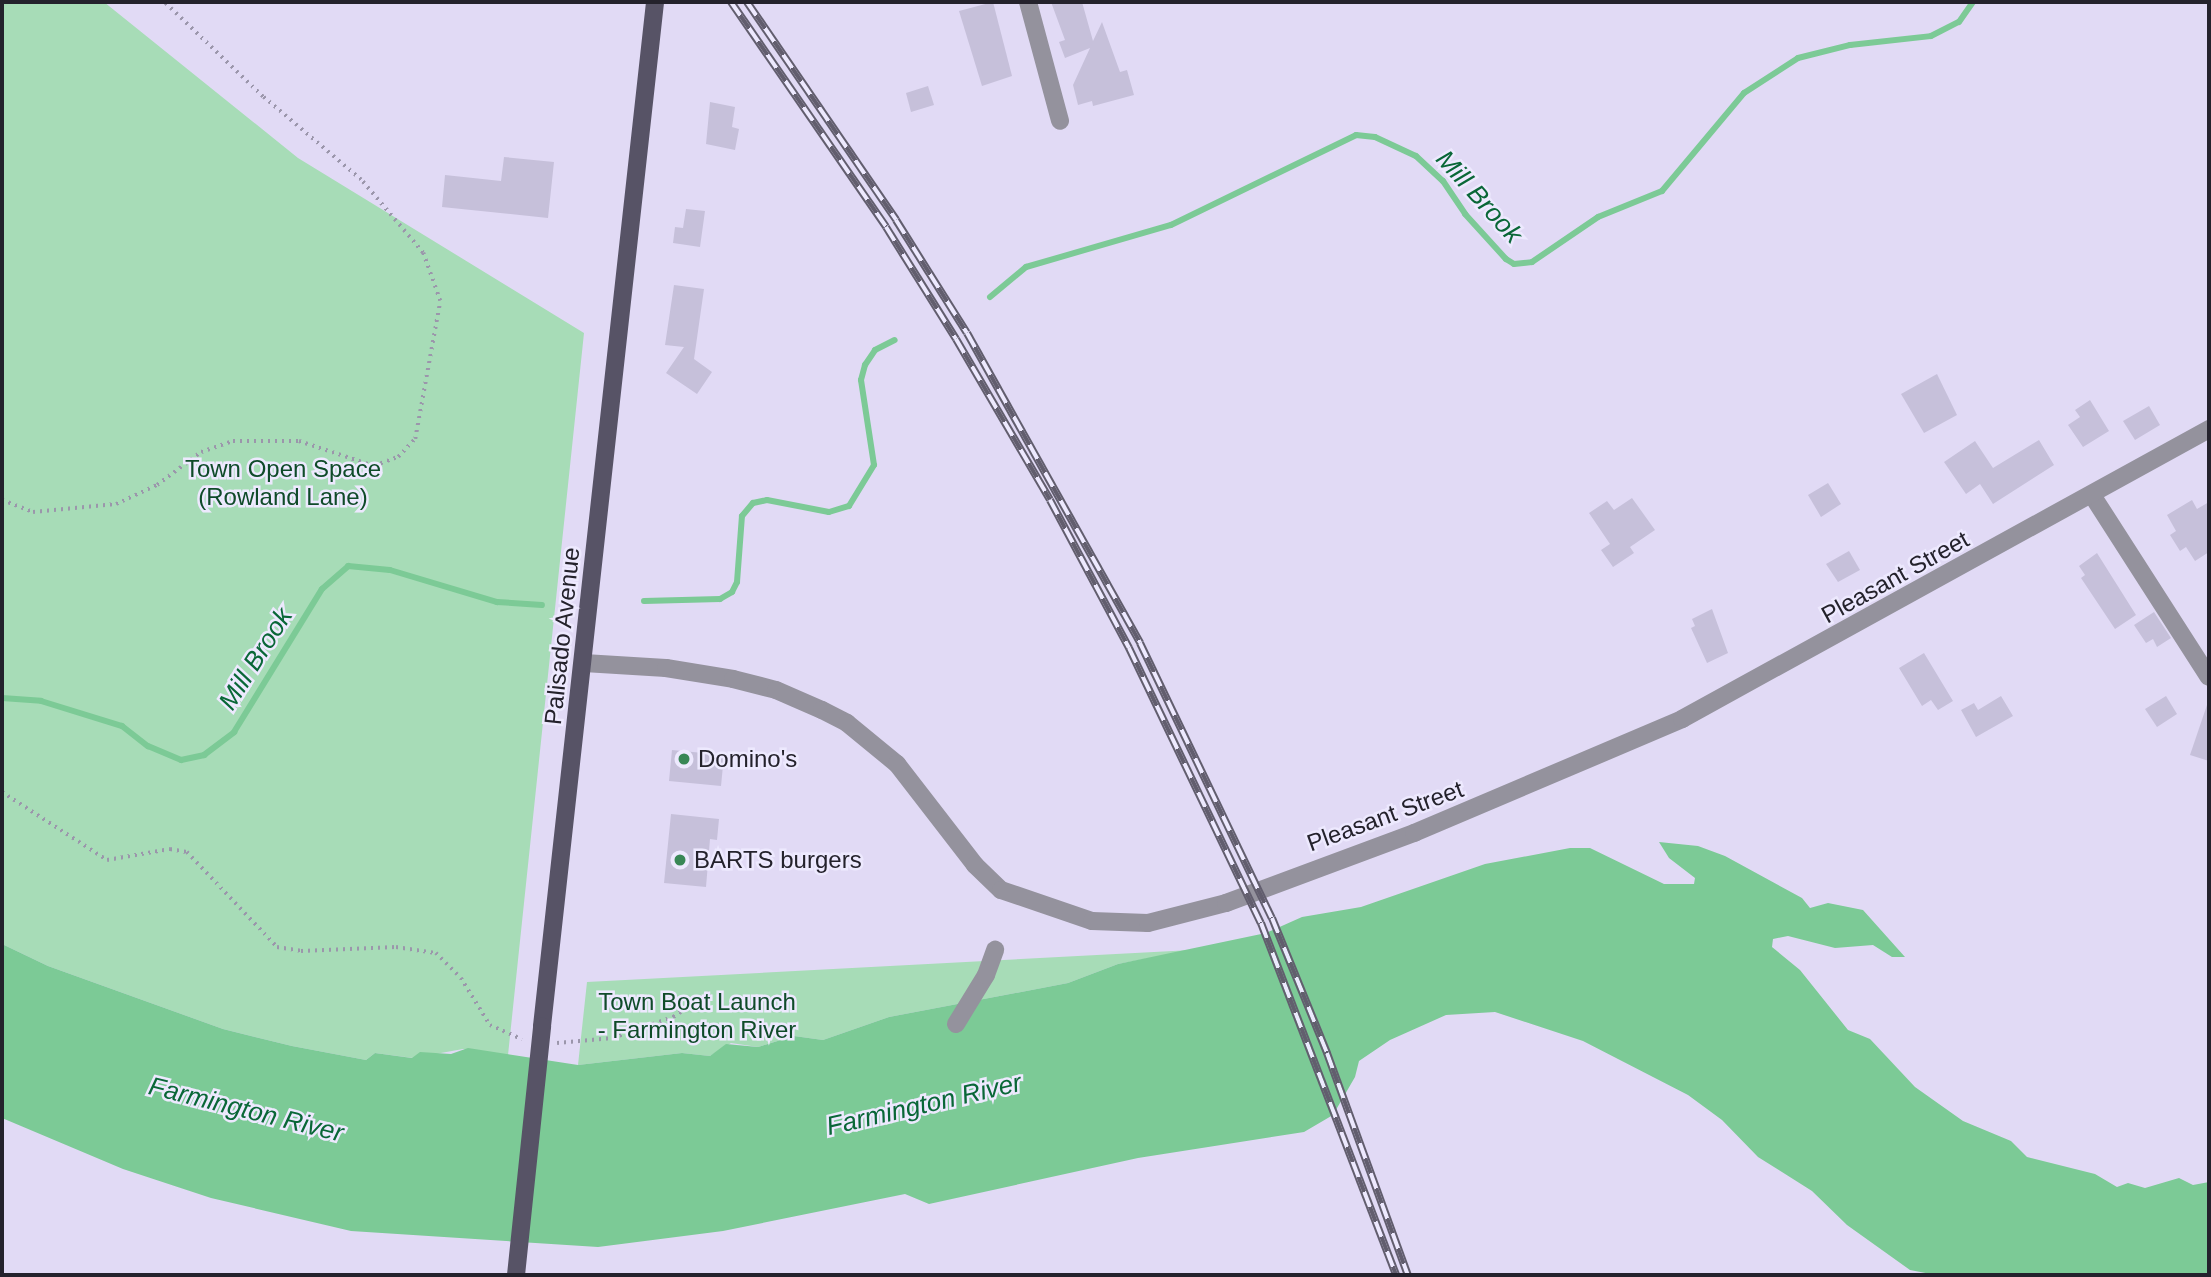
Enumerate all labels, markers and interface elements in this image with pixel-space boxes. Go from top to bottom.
water label: Mill Brook [1429,144,1529,250]
park label: Town Open Space (Rowland Lane) [185,455,381,511]
street label: Pleasant Street [1816,525,1974,629]
street label: Palisado Avenue [538,545,586,727]
water label: Mill Brook [213,602,299,716]
place label: Domino's [698,745,797,773]
marker: Domino's [676,751,692,767]
street label: Pleasant Street [1303,774,1467,858]
place label: BARTS burgers [694,846,862,874]
marker: BARTS burgers [672,852,688,868]
park label: Town Boat Launch - Farmington River [598,988,796,1044]
water label: Farmington River [823,1067,1025,1143]
water label: Farmington River [145,1071,347,1149]

